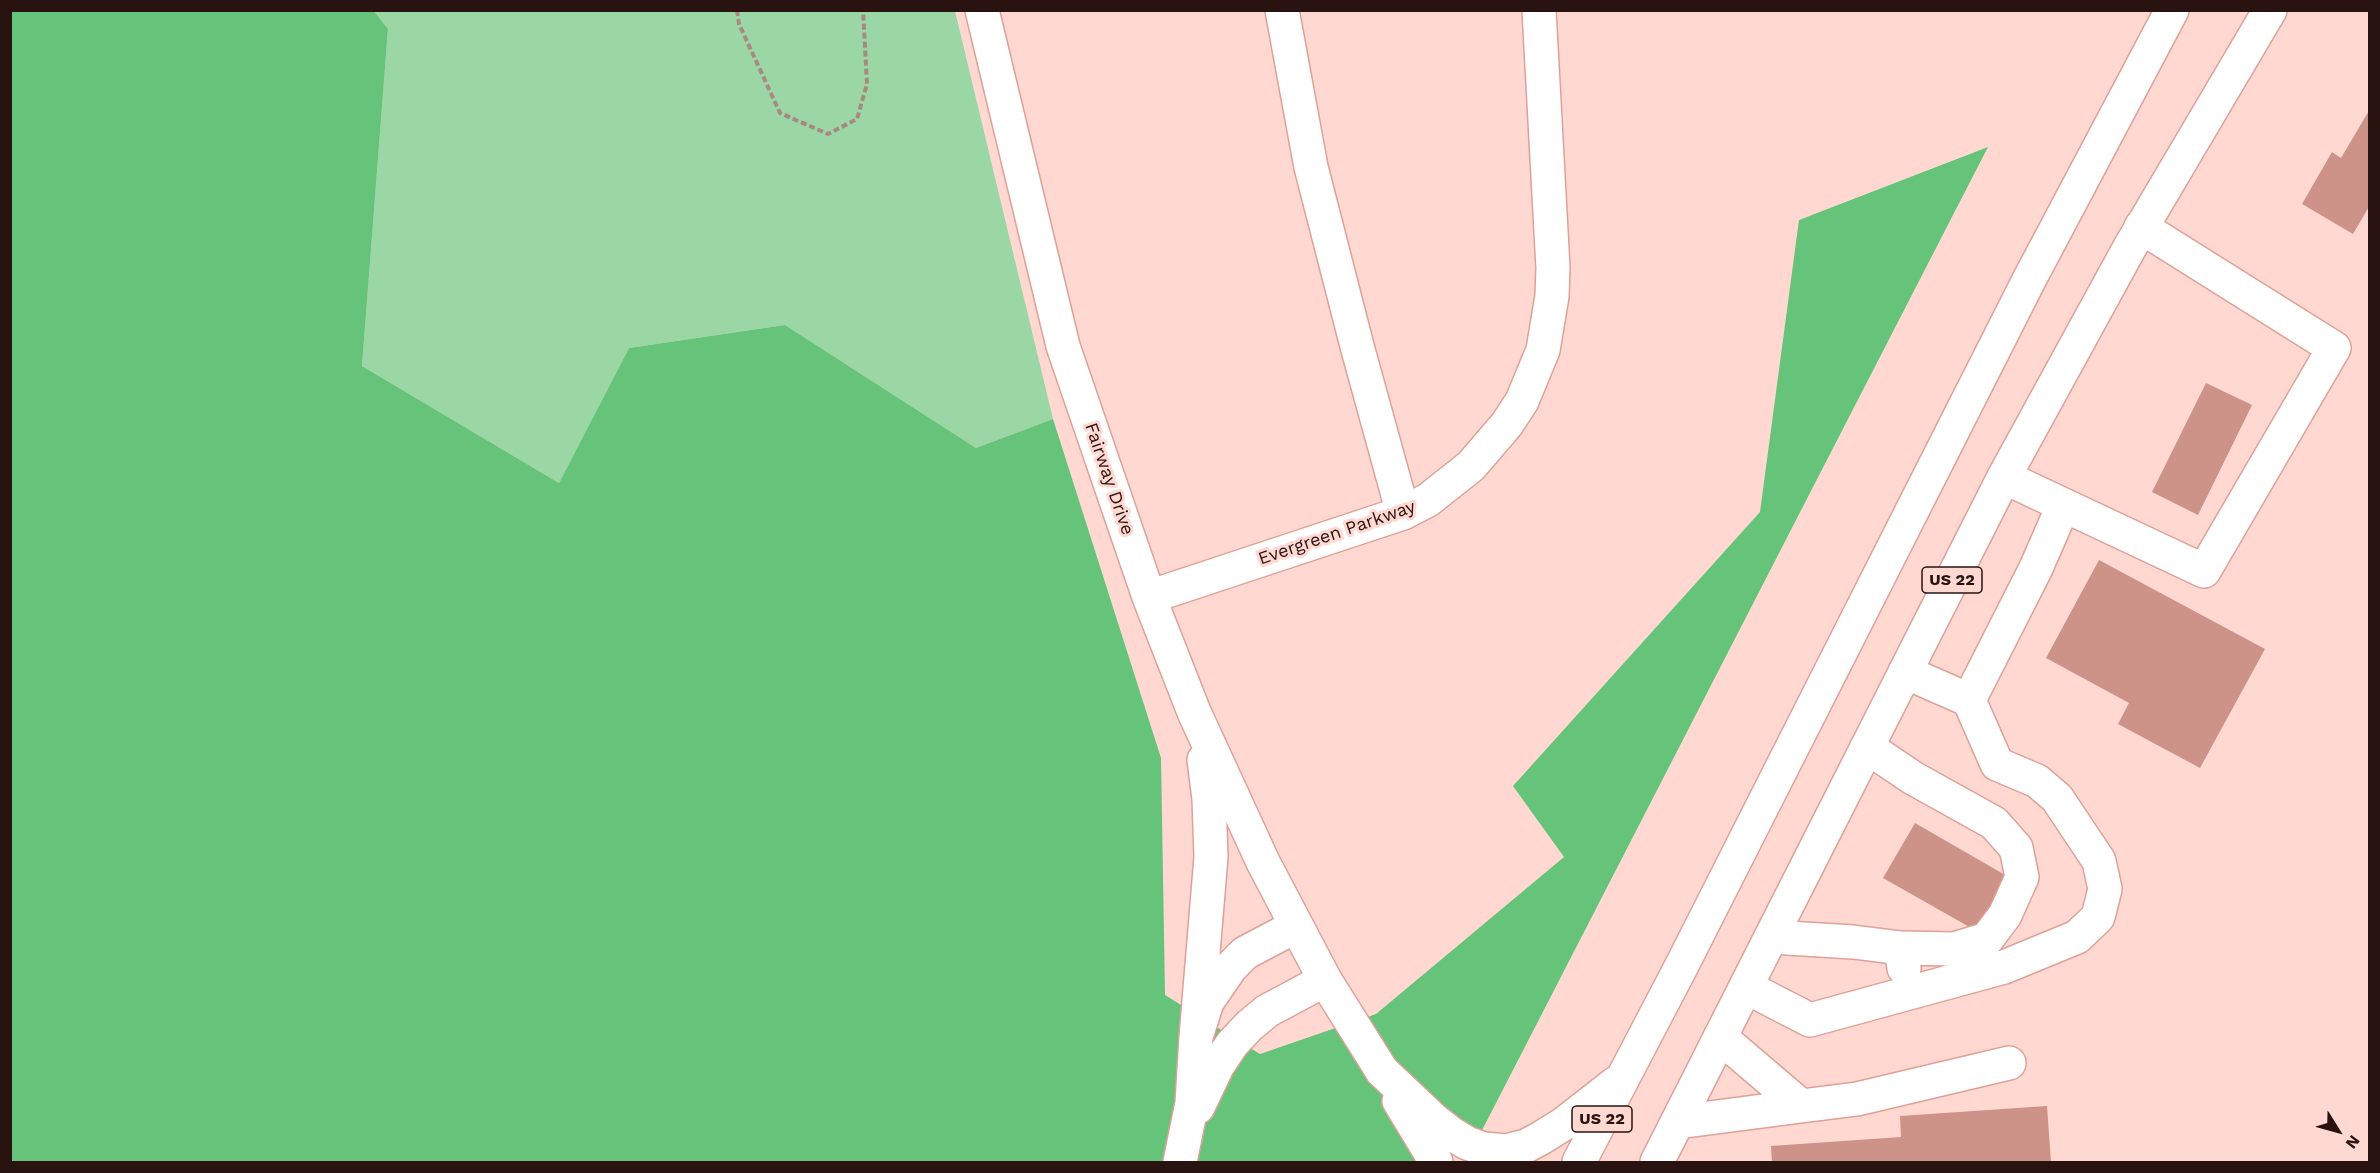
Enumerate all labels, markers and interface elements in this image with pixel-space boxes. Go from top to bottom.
street label: Fairway Drive [1080,420,1138,538]
street label: Evergreen Parkway [1256,496,1418,570]
road number: US 22 [1922,567,1982,593]
north arrow [2308,1101,2368,1161]
road number: US 22 [1572,1106,1632,1132]
text: N [2342,1132,2364,1153]

